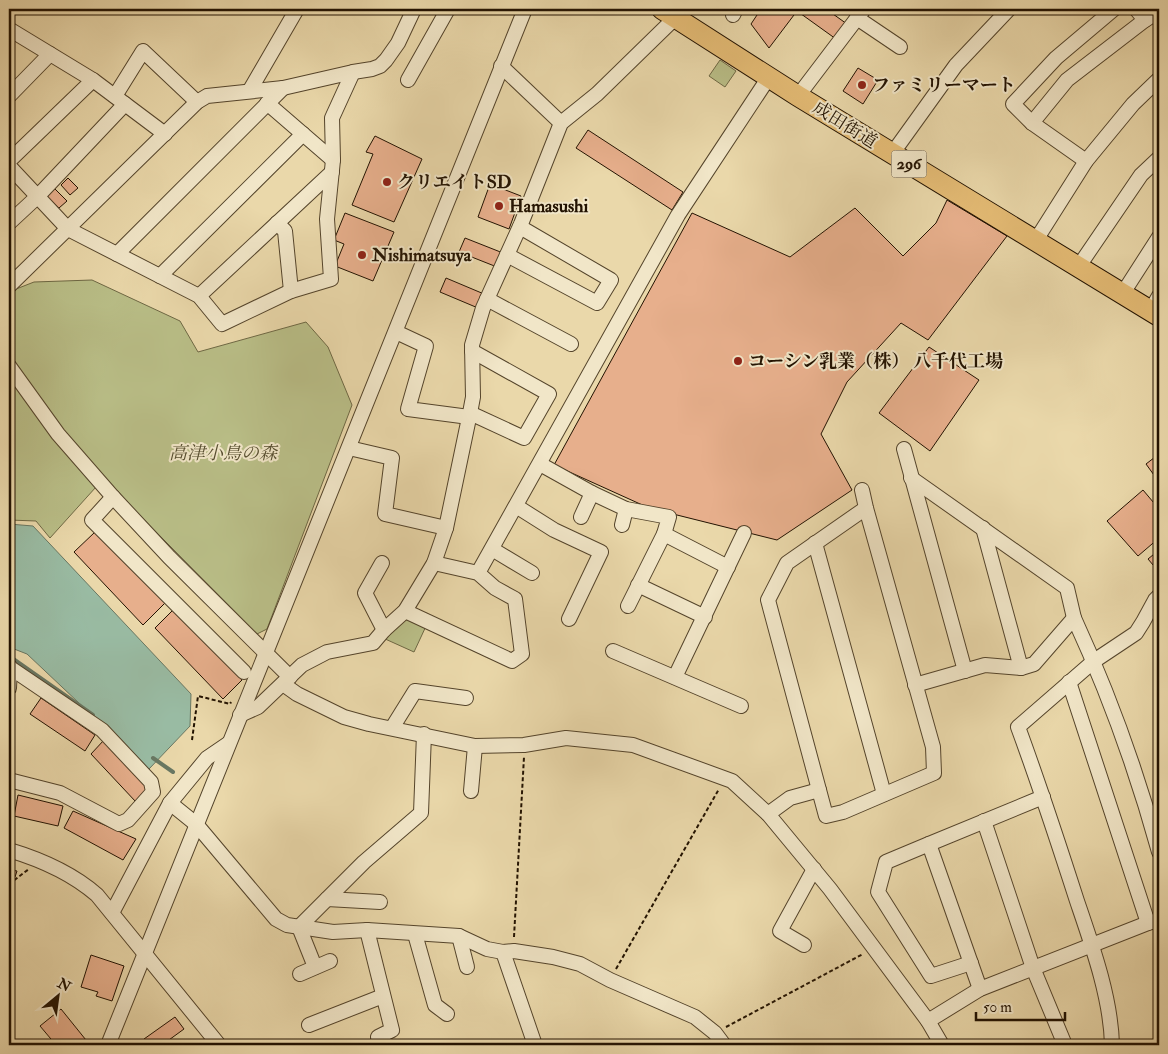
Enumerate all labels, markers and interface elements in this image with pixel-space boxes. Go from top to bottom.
place label: ファミリーマート [872,74,1016,97]
marker: ファミリーマート [856,79,868,91]
street label: 成田街道 [808,96,882,154]
road number: 296 [892,150,926,178]
place label: クリエイトSD [397,171,512,194]
marker: クリエイトSD [381,176,393,188]
place label: Hamasushi [509,195,589,218]
marker: Hamasushi [493,200,505,212]
place label: Nishimatsuya [371,244,472,267]
marker: Nishimatsuya [356,249,368,261]
place label: コーシン乳業（株） 八千代工場 [748,350,1003,373]
marker: コーシン乳業（株） 八千代工場 [732,355,744,367]
park label: 高津小鳥の森 [169,442,279,465]
north arrow [32,972,82,1022]
text: N [54,974,74,996]
scale bar [976,989,1064,1021]
text: 50 m [983,998,1012,1017]

